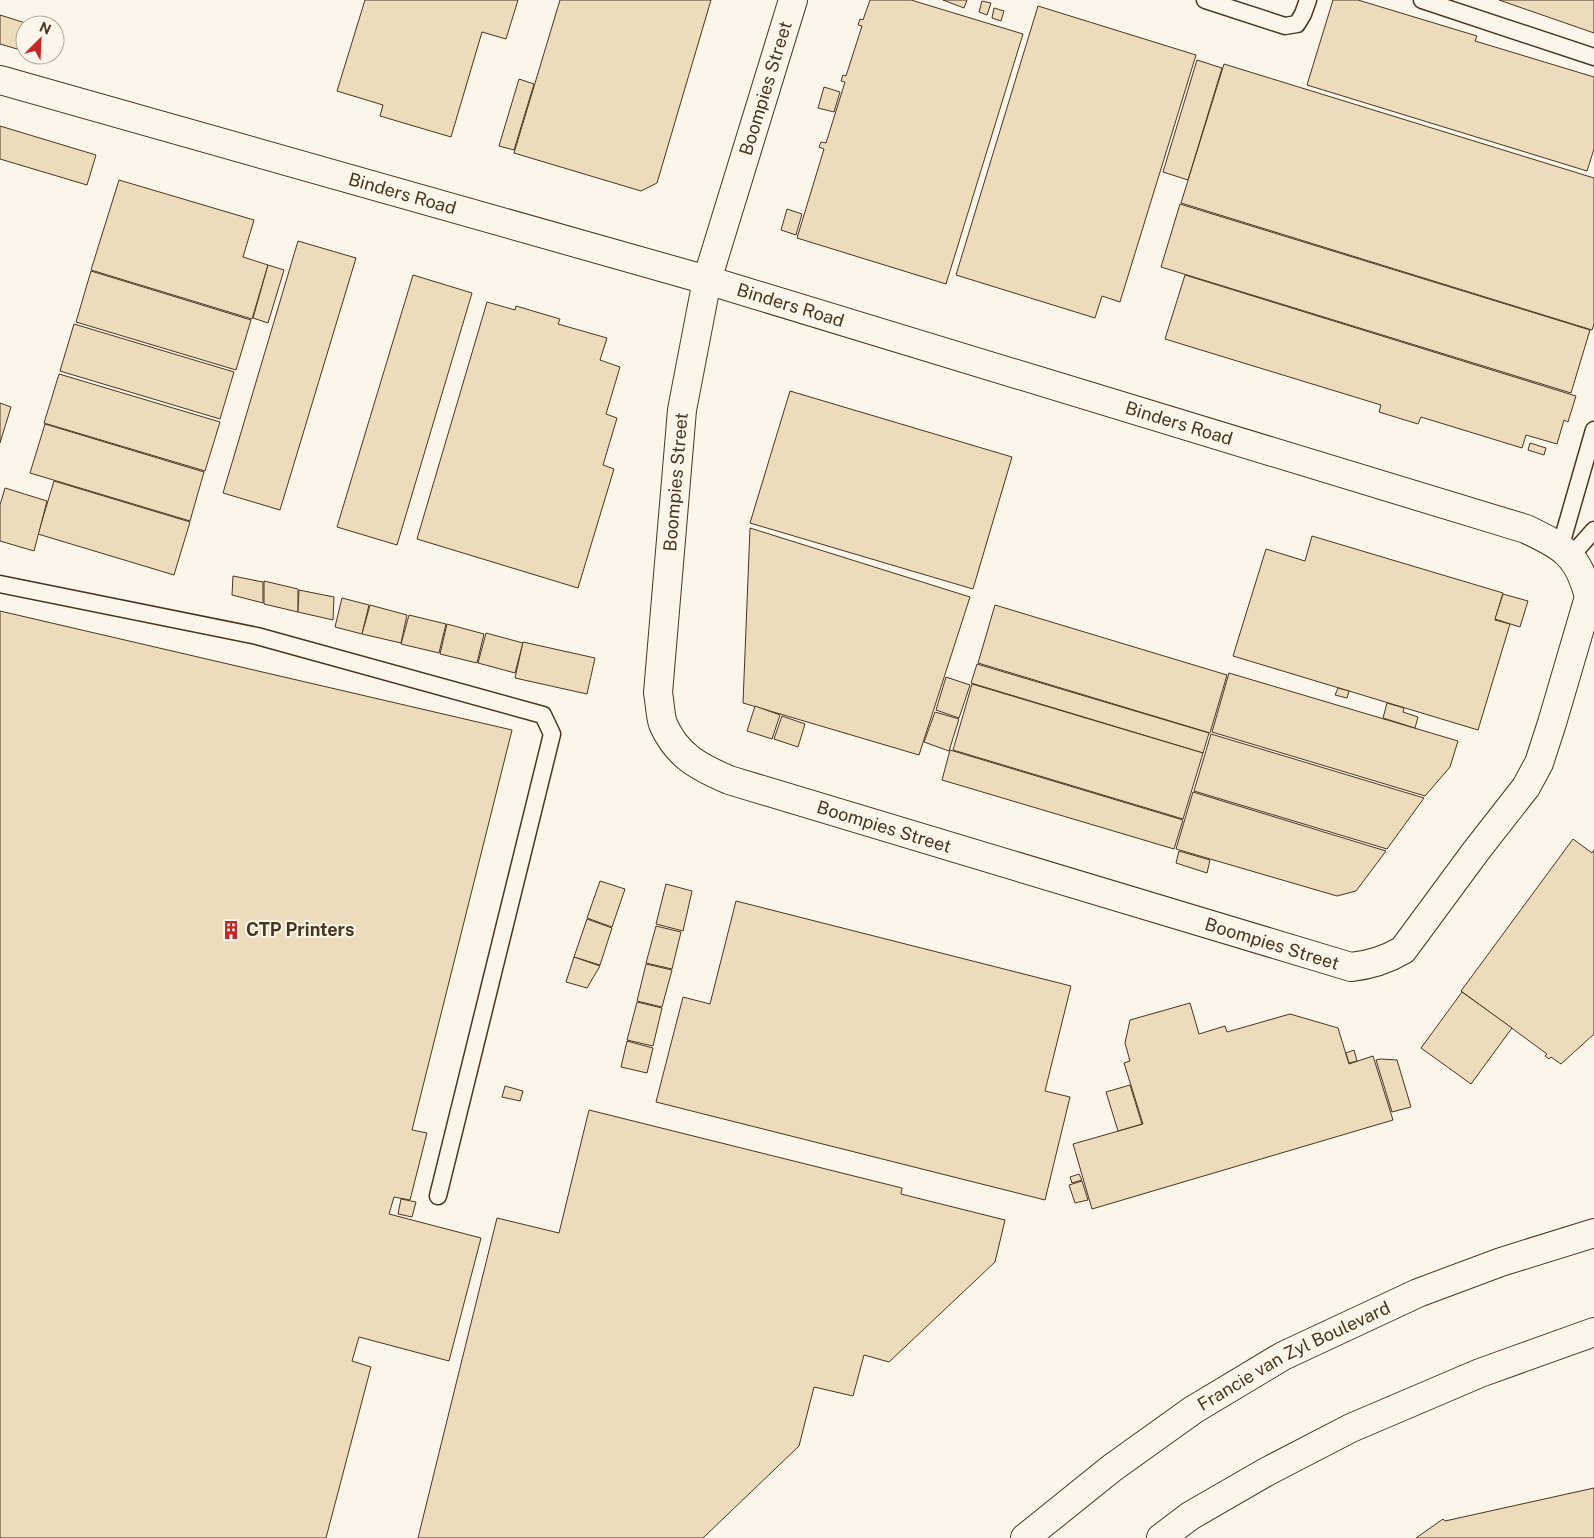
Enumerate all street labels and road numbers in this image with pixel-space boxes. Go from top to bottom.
street label: Boompies Street [735,19,796,158]
street label: Binders Road [346,168,459,219]
street label: Binders Road [734,279,847,331]
street label: Binders Road [1123,397,1235,449]
street label: Boompies Street [659,412,692,552]
street label: Boompies Street [814,796,954,857]
street label: Boompies Street [1202,913,1342,974]
street label: Francie van Zyl Boulevard [1194,1296,1393,1415]

